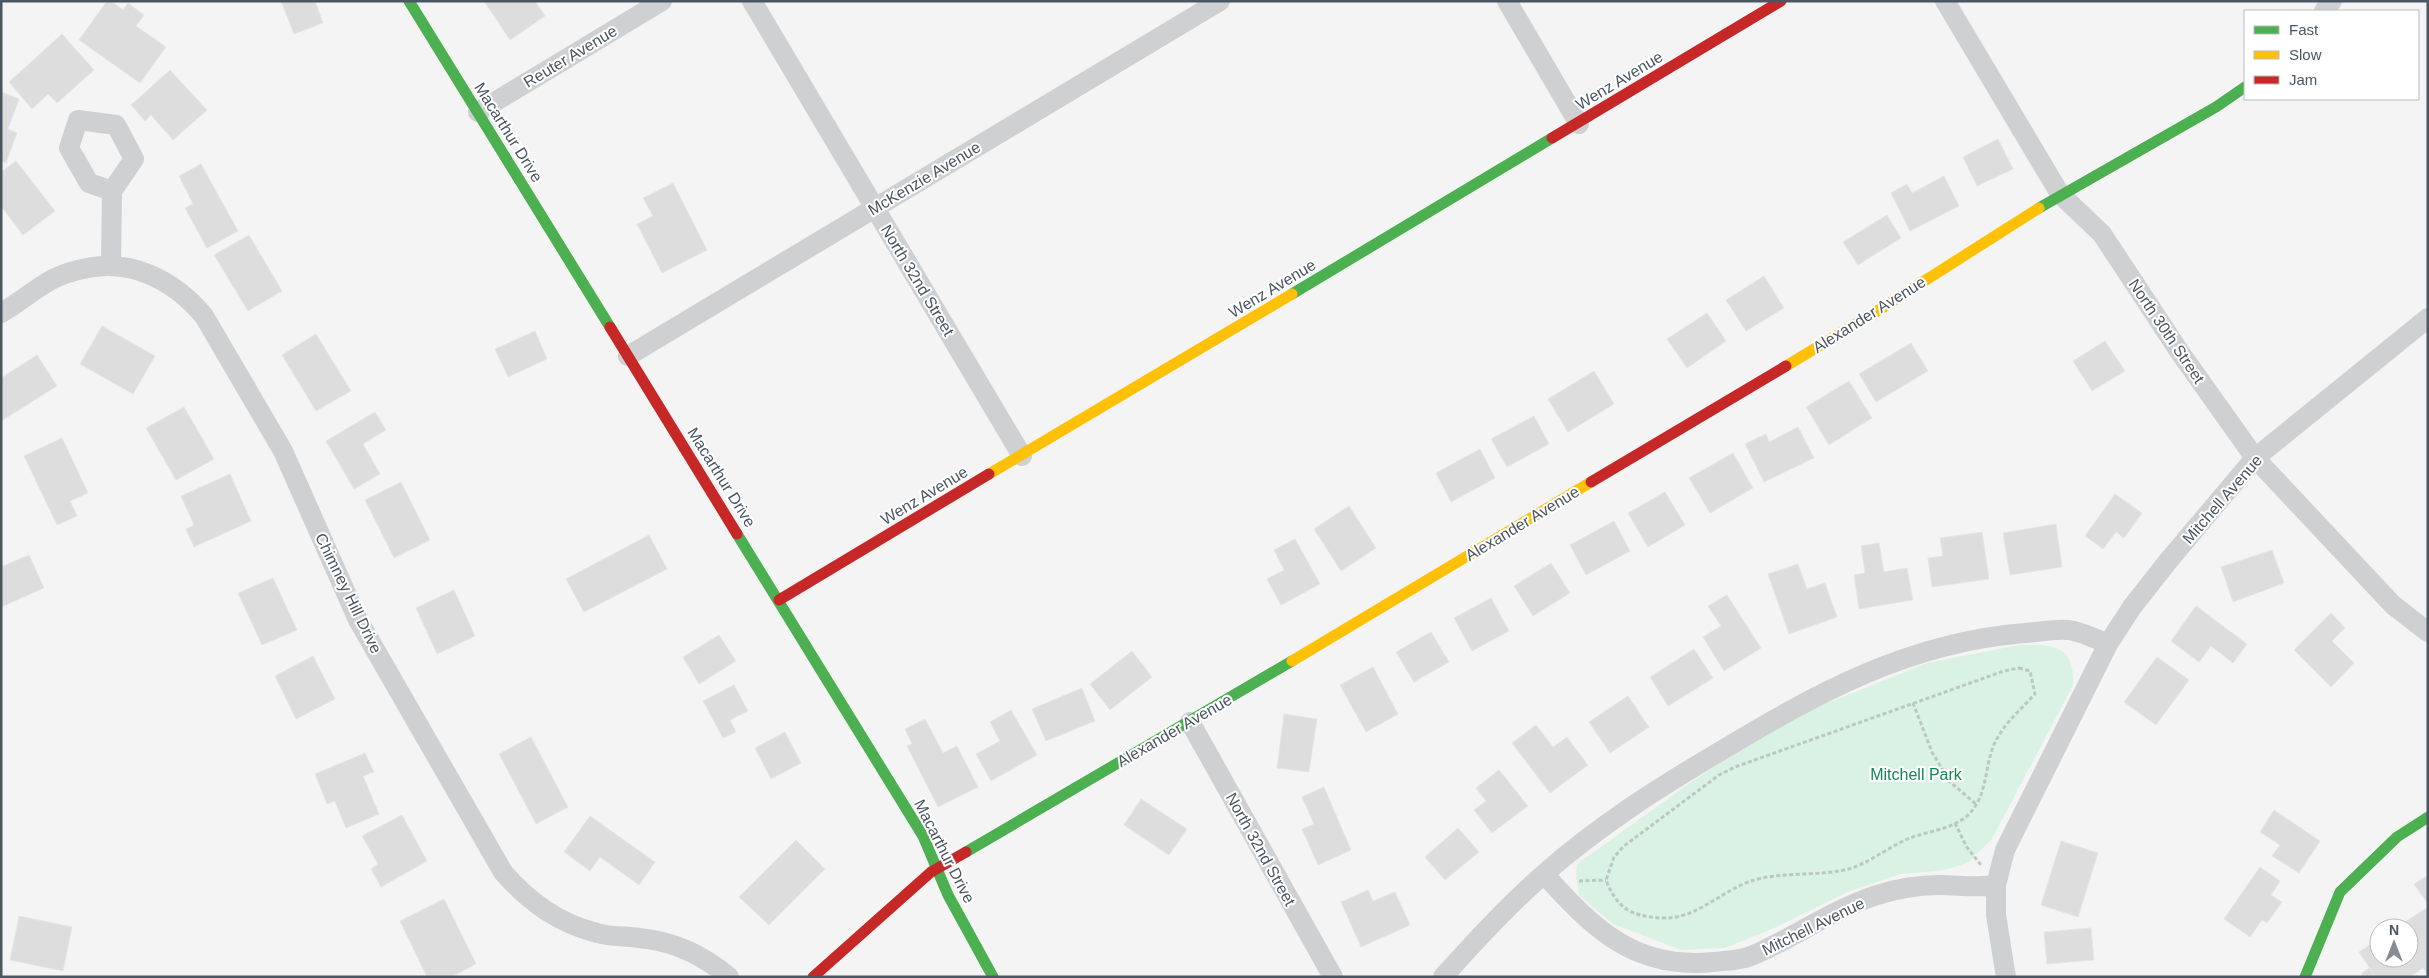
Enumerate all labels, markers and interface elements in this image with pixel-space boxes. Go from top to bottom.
legend [2244,10,2419,100]
text: Fast [2289,21,2319,38]
street label: Reuter Avenue [521,22,620,91]
text: Slow [2289,46,2322,63]
street label: Wenz Avenue [1573,48,1666,113]
text: Jam [2289,71,2317,88]
street label: Macarthur Drive [471,80,546,185]
street label: McKenzie Avenue [865,138,983,219]
street label: North 32nd Street [878,222,958,339]
street label: Wenz Avenue [1226,256,1319,321]
street label: Alexander Avenue [1810,273,1929,356]
street label: North 30th Street [2125,276,2208,387]
street label: Macarthur Drive [684,425,759,530]
street label: Mitchell Avenue [2179,451,2266,547]
street label: Wenz Avenue [878,463,971,528]
street label: Alexander Avenue [1462,483,1582,564]
street label: Chimney Hill Drive [312,530,385,656]
street label: Alexander Avenue [1114,691,1235,770]
park label: Mitchell Park [1870,766,1963,783]
street label: North 32nd Street [1223,790,1299,909]
street label: Macarthur Drive [911,797,978,906]
street label: Mitchell Avenue [1759,894,1867,959]
north arrow [2369,918,2419,968]
text: N [2389,922,2399,938]

